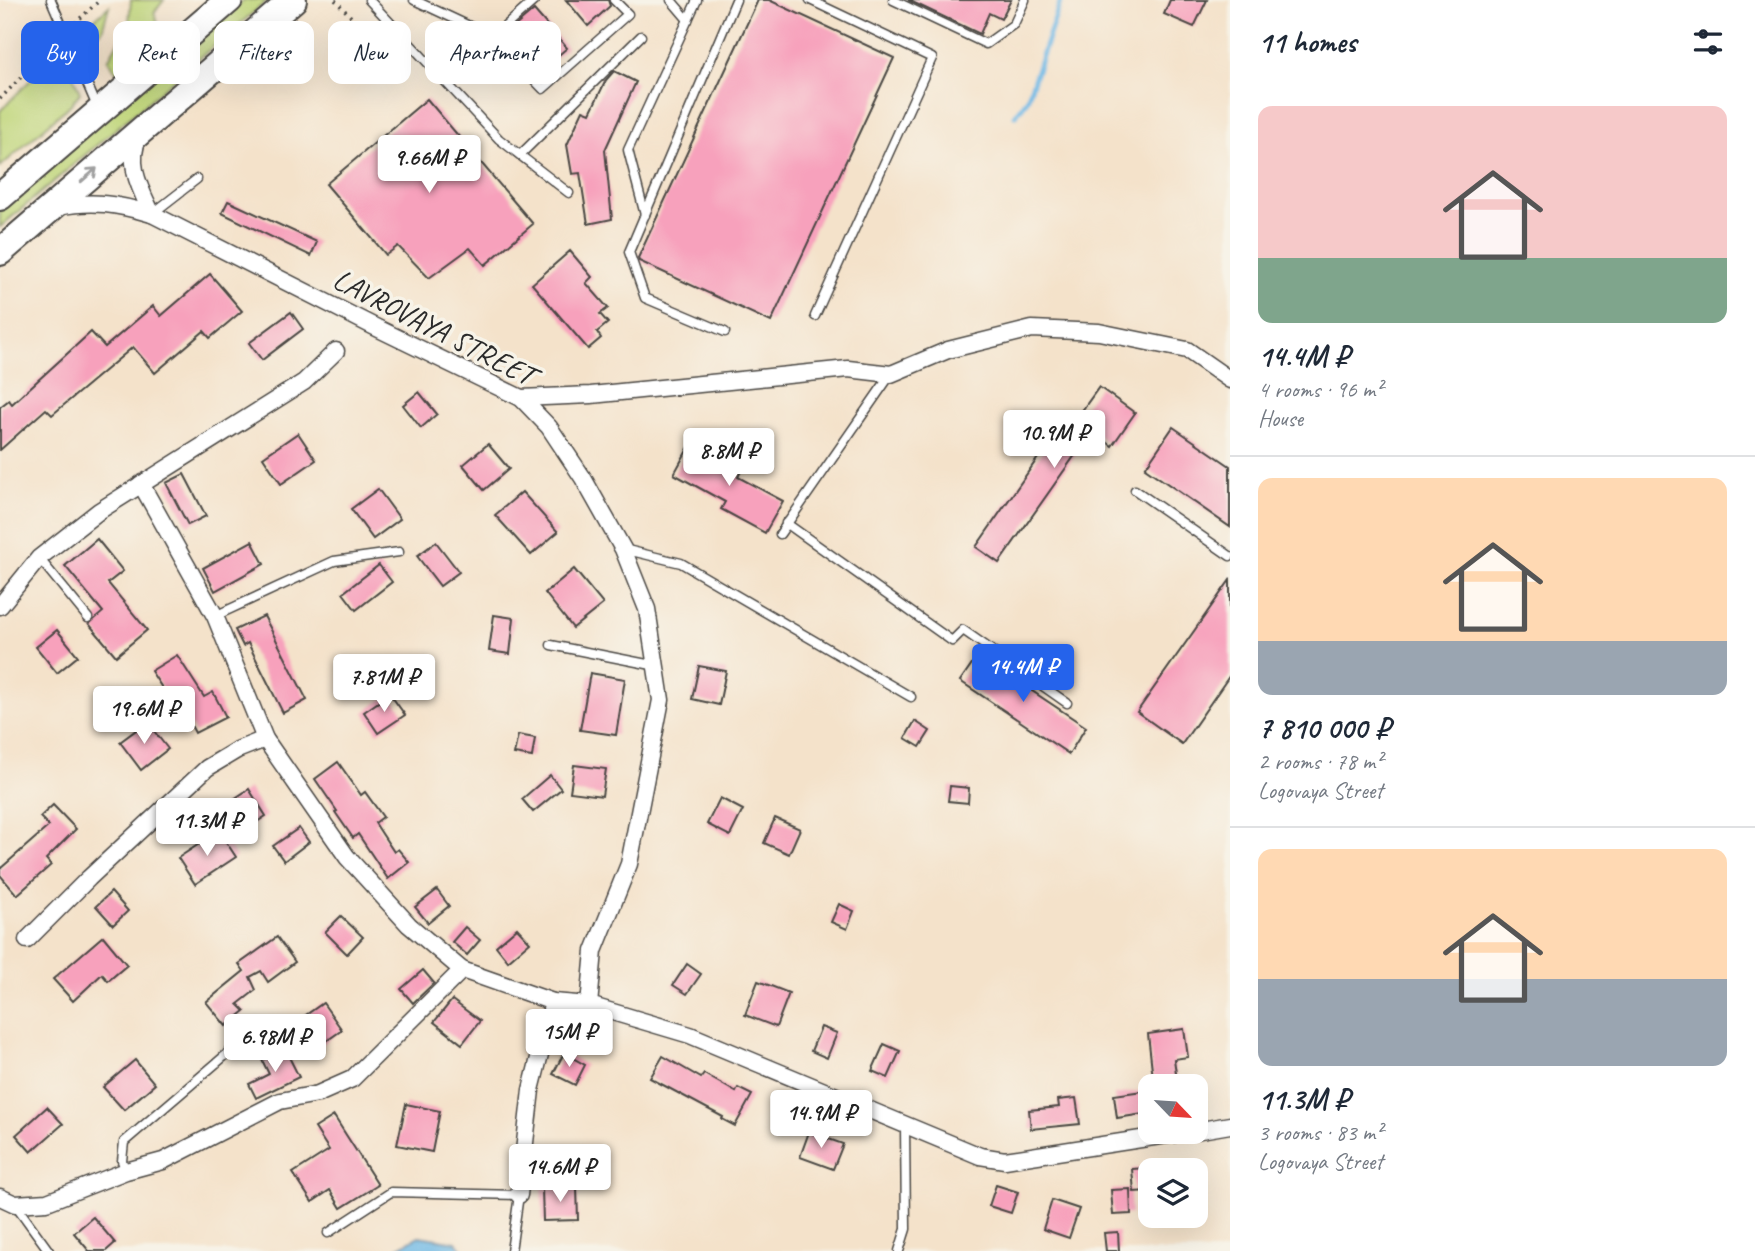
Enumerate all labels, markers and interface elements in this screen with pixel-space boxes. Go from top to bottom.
chip: Buy [21,21,99,84]
chip: Rent [113,21,200,84]
chip: Filters [214,21,314,84]
chip: New [328,21,411,84]
chip: Apartment [425,21,561,84]
text: 11 homes [1258,23,1356,61]
icon: filters [1689,23,1727,61]
pin: 9.66M ₽ [364,136,494,195]
text: 9.66M ₽ [394,143,464,172]
icon: home [1430,152,1556,278]
one-way arrow [79,167,97,183]
street label: LAVROVAYA STREET [327,260,548,397]
text: 14.4M ₽ [1258,337,1349,375]
text: 4 rooms · 96 m² [1258,375,1382,404]
text: House [1258,404,1303,433]
pin: 10.9M ₽ [989,410,1119,470]
text: 10.9M ₽ [1019,418,1089,447]
pin: 8.8M ₽ [672,428,786,488]
text: 8.8M ₽ [699,436,759,465]
icon: home [1430,524,1556,650]
pin: 14.4M ₽ [958,644,1088,704]
text: 14.4M ₽ [988,652,1058,681]
pin: 7.81M ₽ [319,654,449,714]
text: 7.81M ₽ [349,662,419,691]
pin: 19.6M ₽ [79,686,209,746]
text: 19.6M ₽ [109,694,179,723]
text: 7 810 000 ₽ [1258,709,1390,747]
text: 2 rooms · 78 m² [1258,747,1382,776]
text: Logovaya Street [1258,776,1383,805]
pin: 11.3M ₽ [142,798,272,858]
text: 11.3M ₽ [172,806,242,835]
icon: home [1430,895,1556,1021]
pin: 15M ₽ [520,1010,618,1069]
pin: 6.98M ₽ [210,1014,340,1074]
text: 15M ₽ [542,1017,596,1046]
text: 6.98M ₽ [240,1022,310,1051]
north arrow [1138,1074,1208,1144]
map controls [1138,1074,1208,1228]
text: 11.3M ₽ [1258,1080,1349,1118]
pin: 14.9M ₽ [756,1090,886,1150]
text: 14.9M ₽ [786,1098,856,1127]
text: 3 rooms · 83 m² [1258,1118,1382,1147]
pin: 14.6M ₽ [495,1144,625,1204]
text: Logovaya Street [1258,1147,1383,1176]
text: 14.6M ₽ [525,1152,595,1181]
button: layers [1138,1158,1208,1228]

